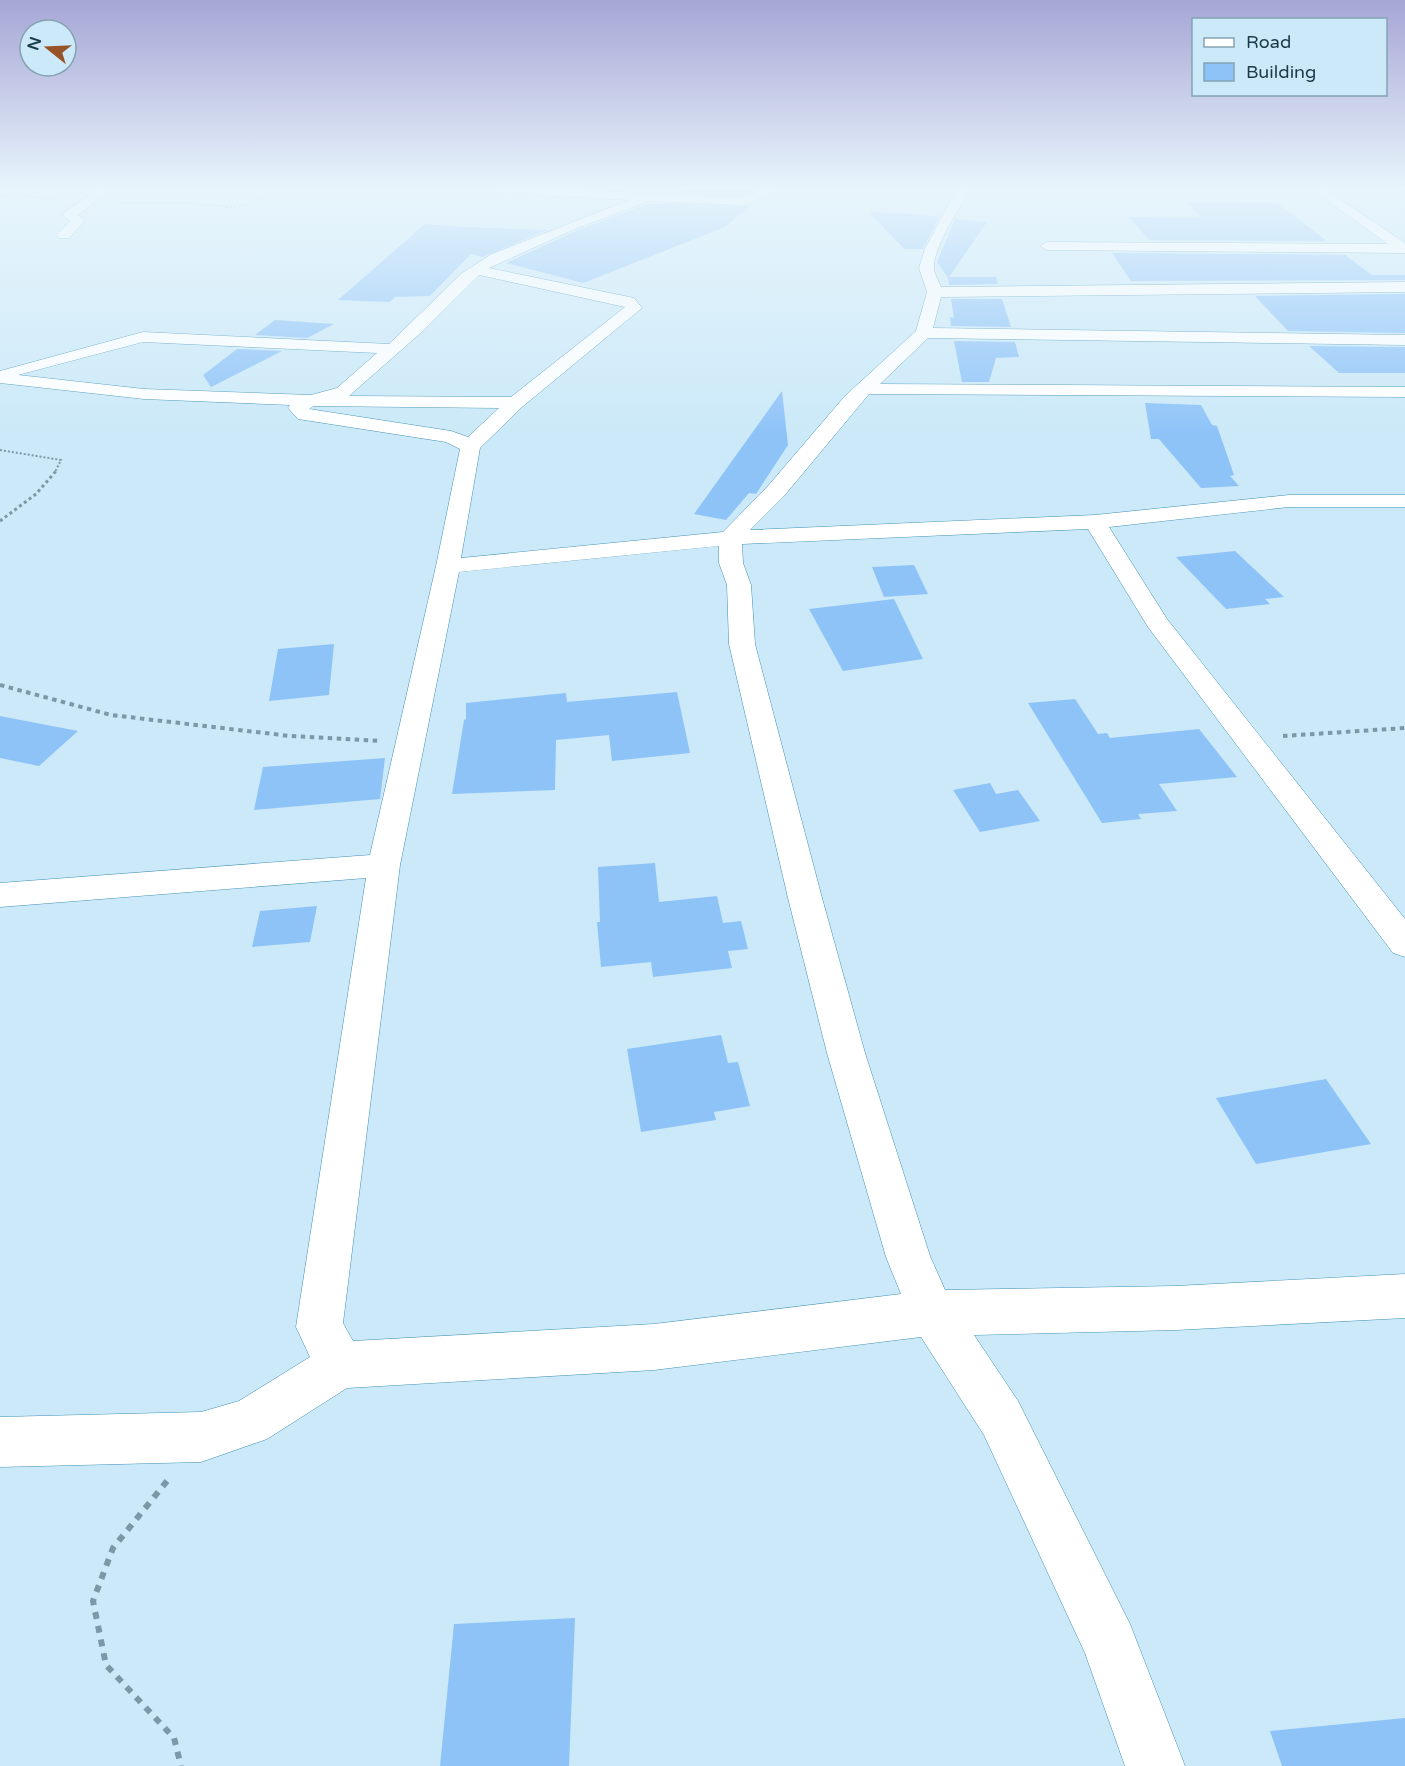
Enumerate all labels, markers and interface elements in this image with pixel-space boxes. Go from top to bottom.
north arrow [18,18,78,78]
legend [1192,18,1387,96]
text: Road [1246,31,1291,53]
text: N [23,34,46,53]
text: Building [1246,61,1316,83]

